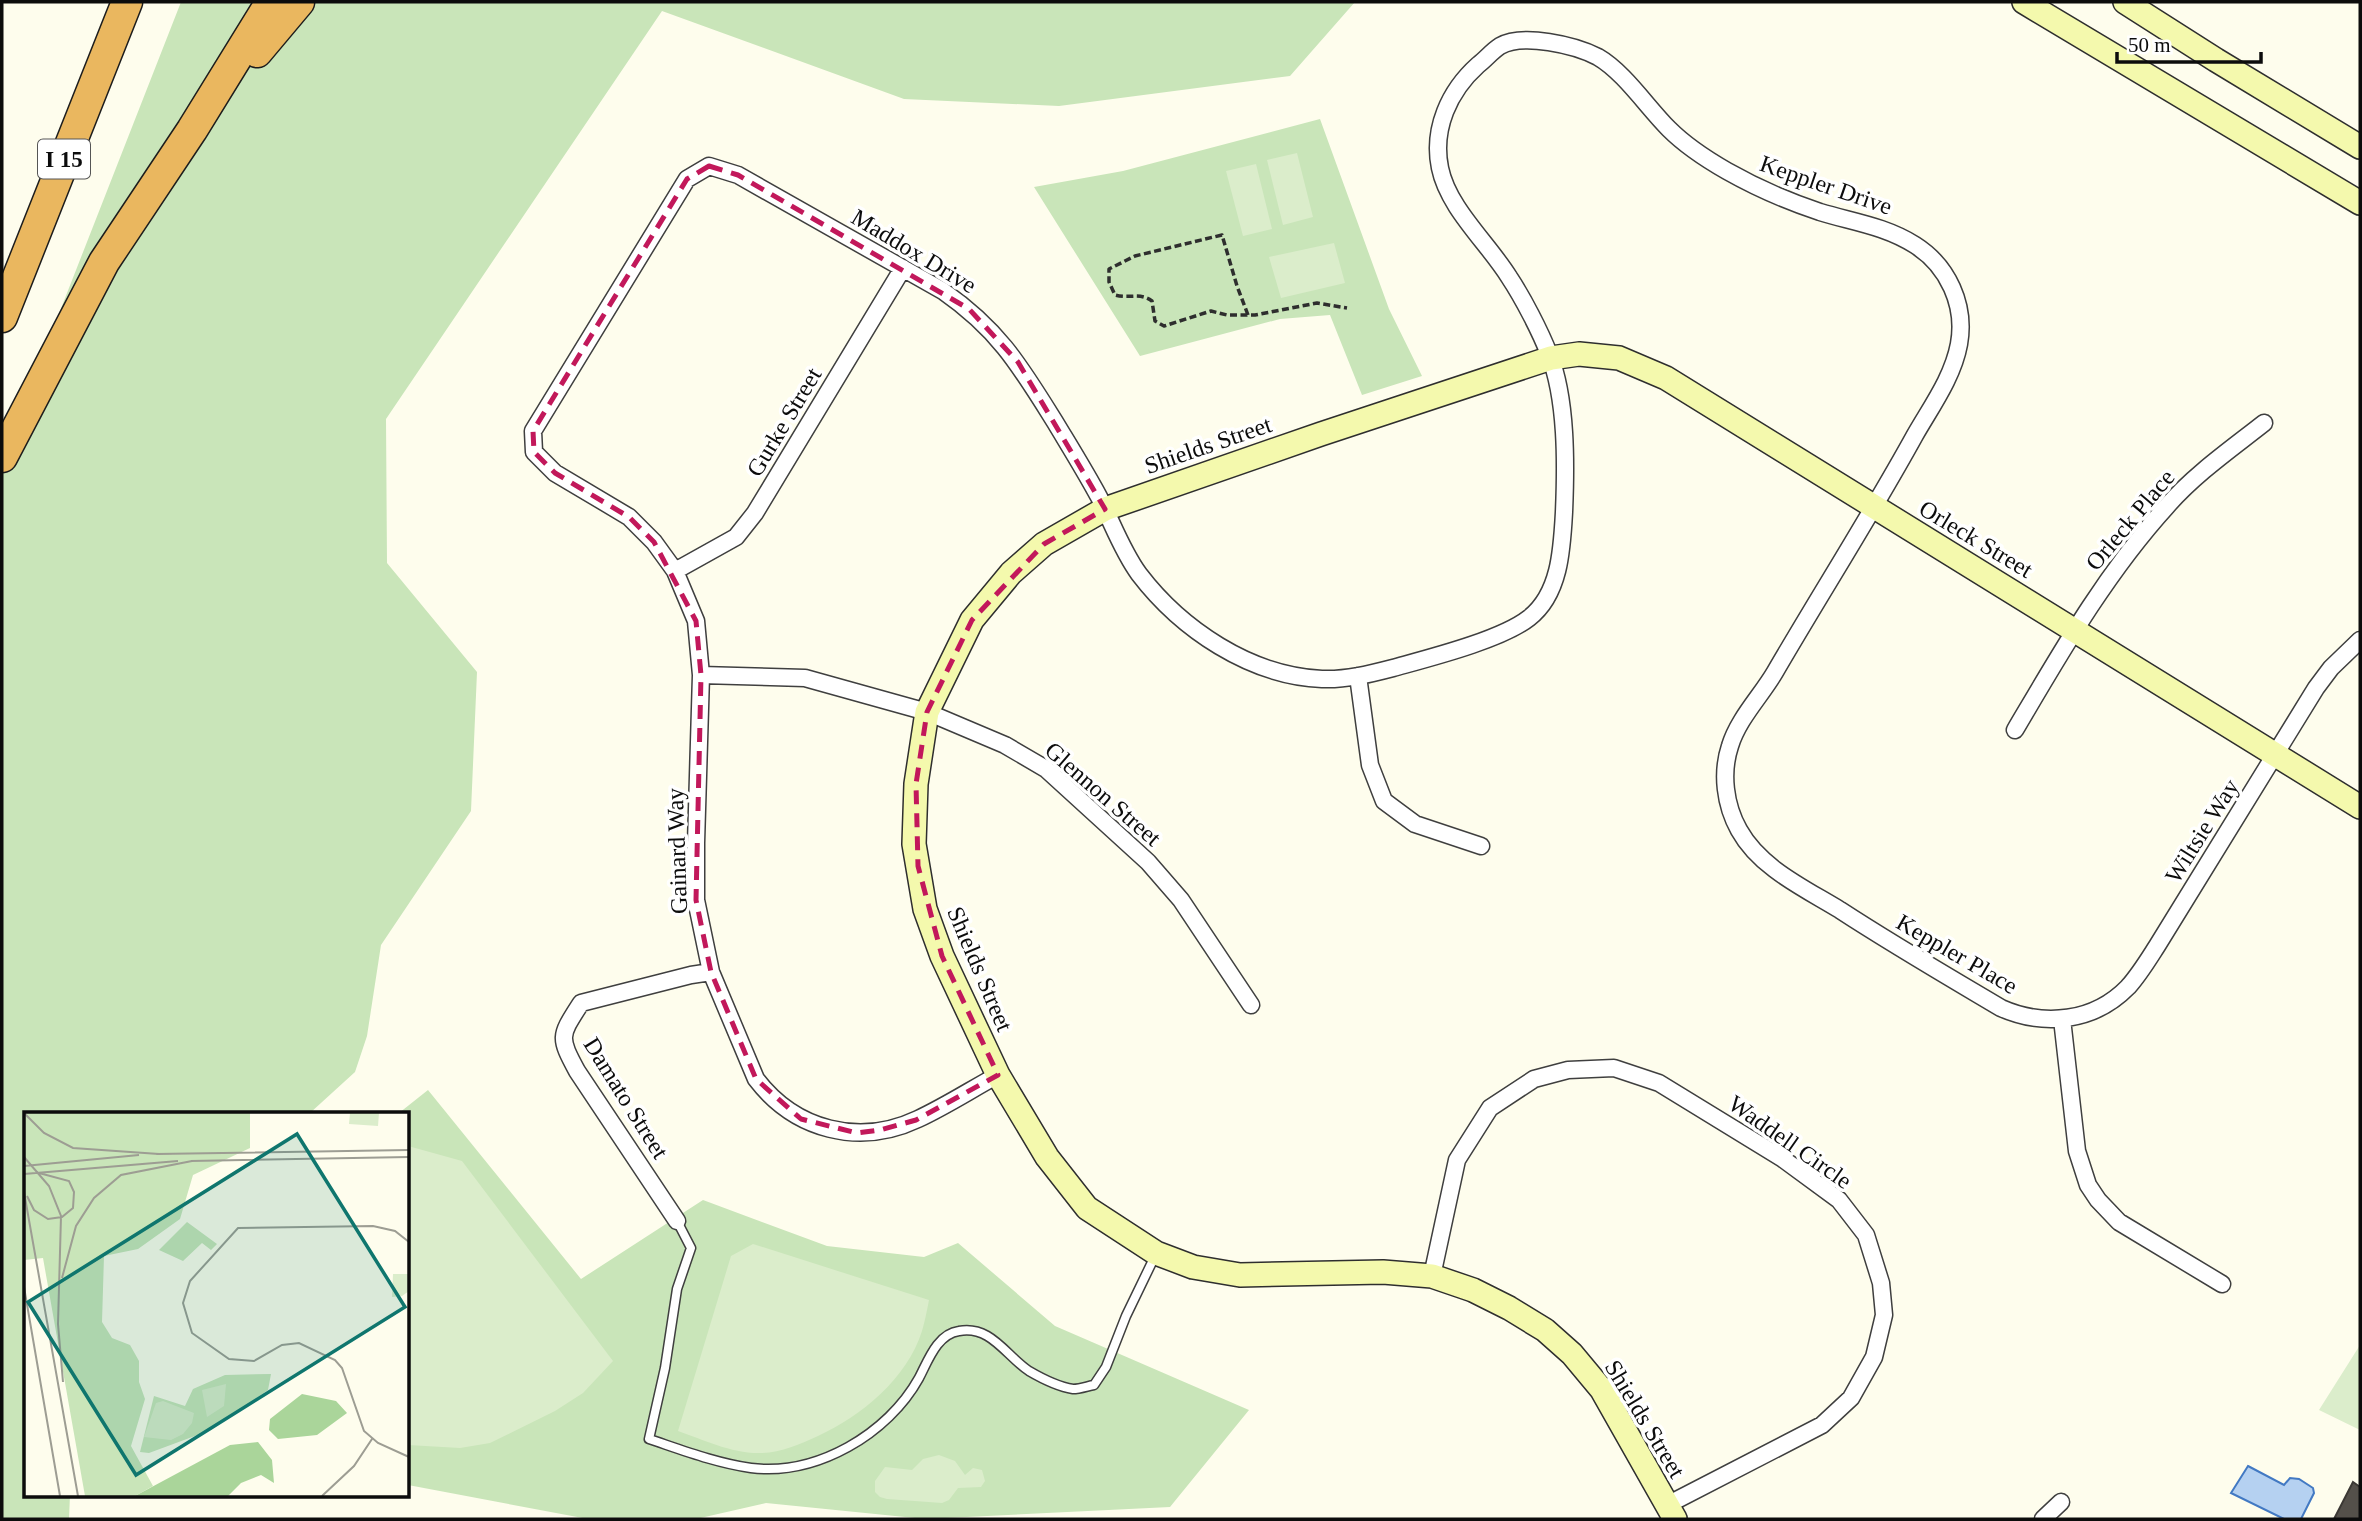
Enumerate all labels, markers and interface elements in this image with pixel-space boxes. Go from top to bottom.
scale bar [2117,21,2260,65]
text: 50 m [2128,33,2171,57]
road number: I 15 [38,140,90,178]
street label: Keppler Drive [1757,150,1895,220]
street label: Maddox Drive [847,204,981,298]
street label: Gurke Street [741,363,827,481]
street label: Shields Street [1141,411,1275,479]
street label: Orleck Place [2080,464,2180,576]
street label: Orleck Street [1915,495,2038,583]
street label: Glennon Street [1040,737,1166,851]
street label: Wiltsie Way [2160,774,2244,888]
street label: Gainard Way [662,787,692,915]
street label: Shields Street [942,903,1018,1035]
street label: Keppler Place [1892,909,2022,999]
street label: Damato Street [578,1033,674,1164]
street label: Waddell Circle [1724,1090,1856,1194]
inset map [24,1112,410,1496]
street label: Shields Street [1600,1355,1690,1483]

